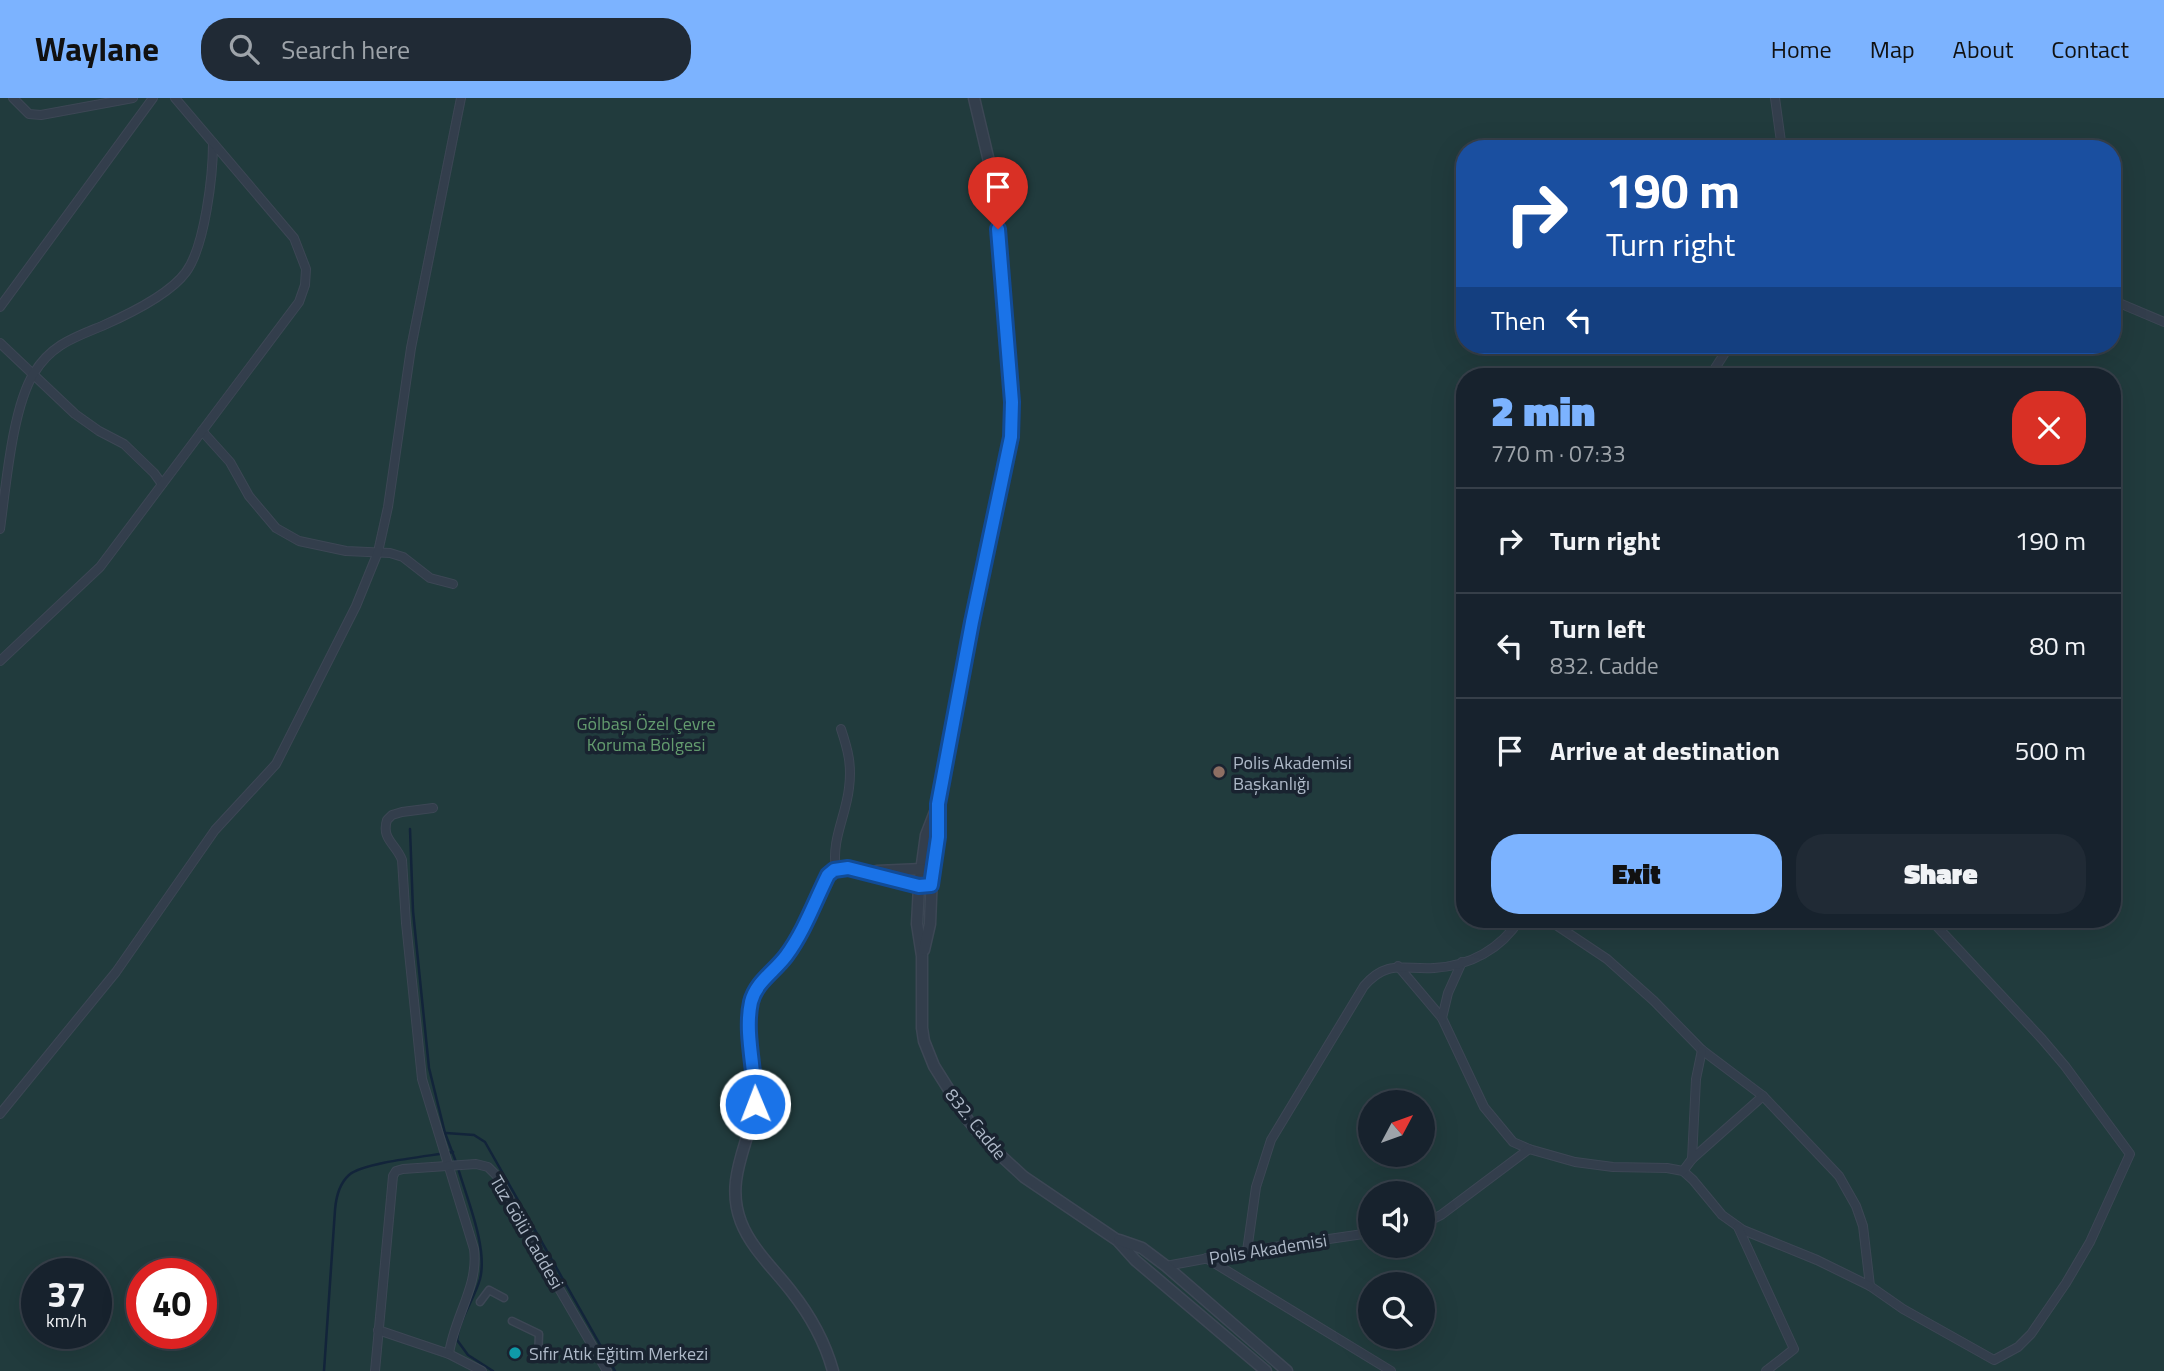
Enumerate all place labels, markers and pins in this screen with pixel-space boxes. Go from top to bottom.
pin [968,157,1028,229]
place label: Polis Akademisi Başkanlığı [1233,749,1352,797]
marker: Polis Akademisi Başkanlığı [1211,764,1227,780]
place label: Sıfır Atık Eğitim Merkezi [529,1340,708,1367]
marker: Sıfır Atık Eğitim Merkezi [507,1345,523,1361]

